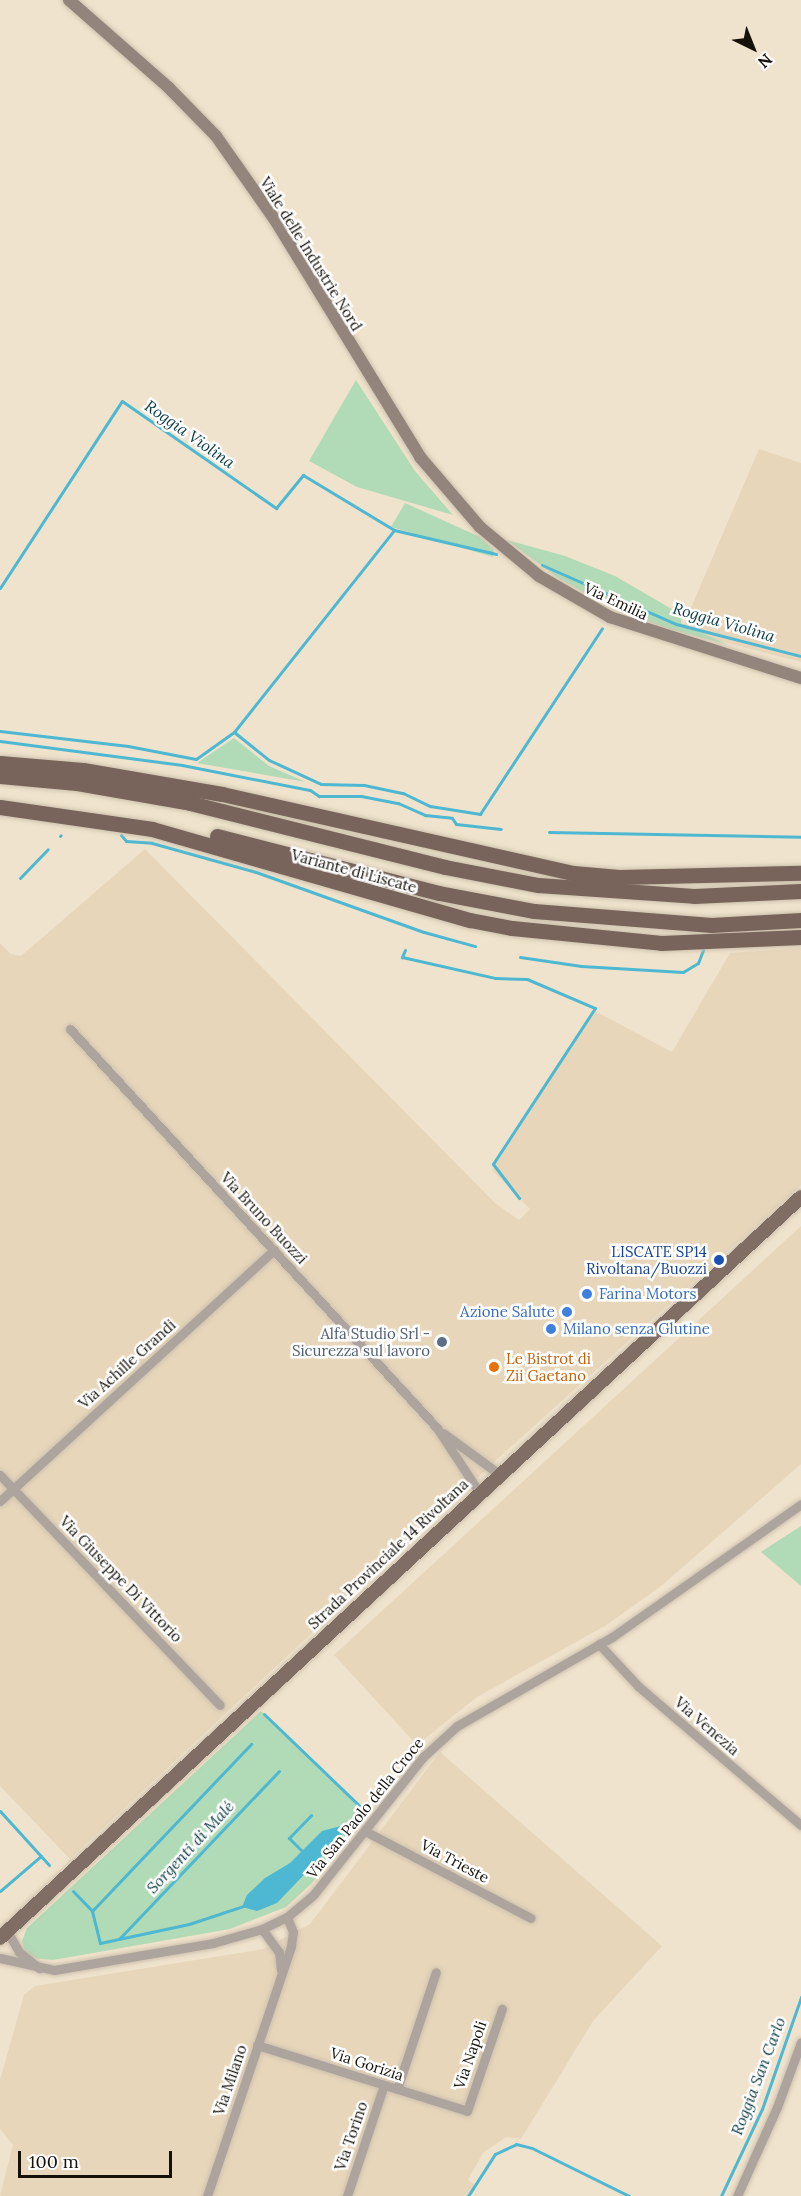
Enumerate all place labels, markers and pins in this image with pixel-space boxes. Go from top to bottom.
place label: LISCATE SP14 Rivoltana/Buozzi [586,1242,707,1277]
marker: LISCATE SP14 Rivoltana/Buozzi [712,1253,726,1267]
place label: Farina Motors [599,1285,696,1303]
marker: Farina Motors [580,1287,594,1301]
place label: Azione Salute [460,1303,555,1321]
marker: Azione Salute [560,1305,574,1319]
place label: Milano senza Glutine [563,1320,710,1338]
marker: Milano senza Glutine [544,1322,558,1336]
place label: Alfa Studio Srl - Sicurezza sul lavoro [292,1324,430,1359]
marker: Alfa Studio Srl - Sicurezza sul lavoro [435,1335,449,1349]
place label: Le Bistrot di Zii Gaetano [506,1349,591,1384]
marker: Le Bistrot di Zii Gaetano [487,1360,501,1374]

